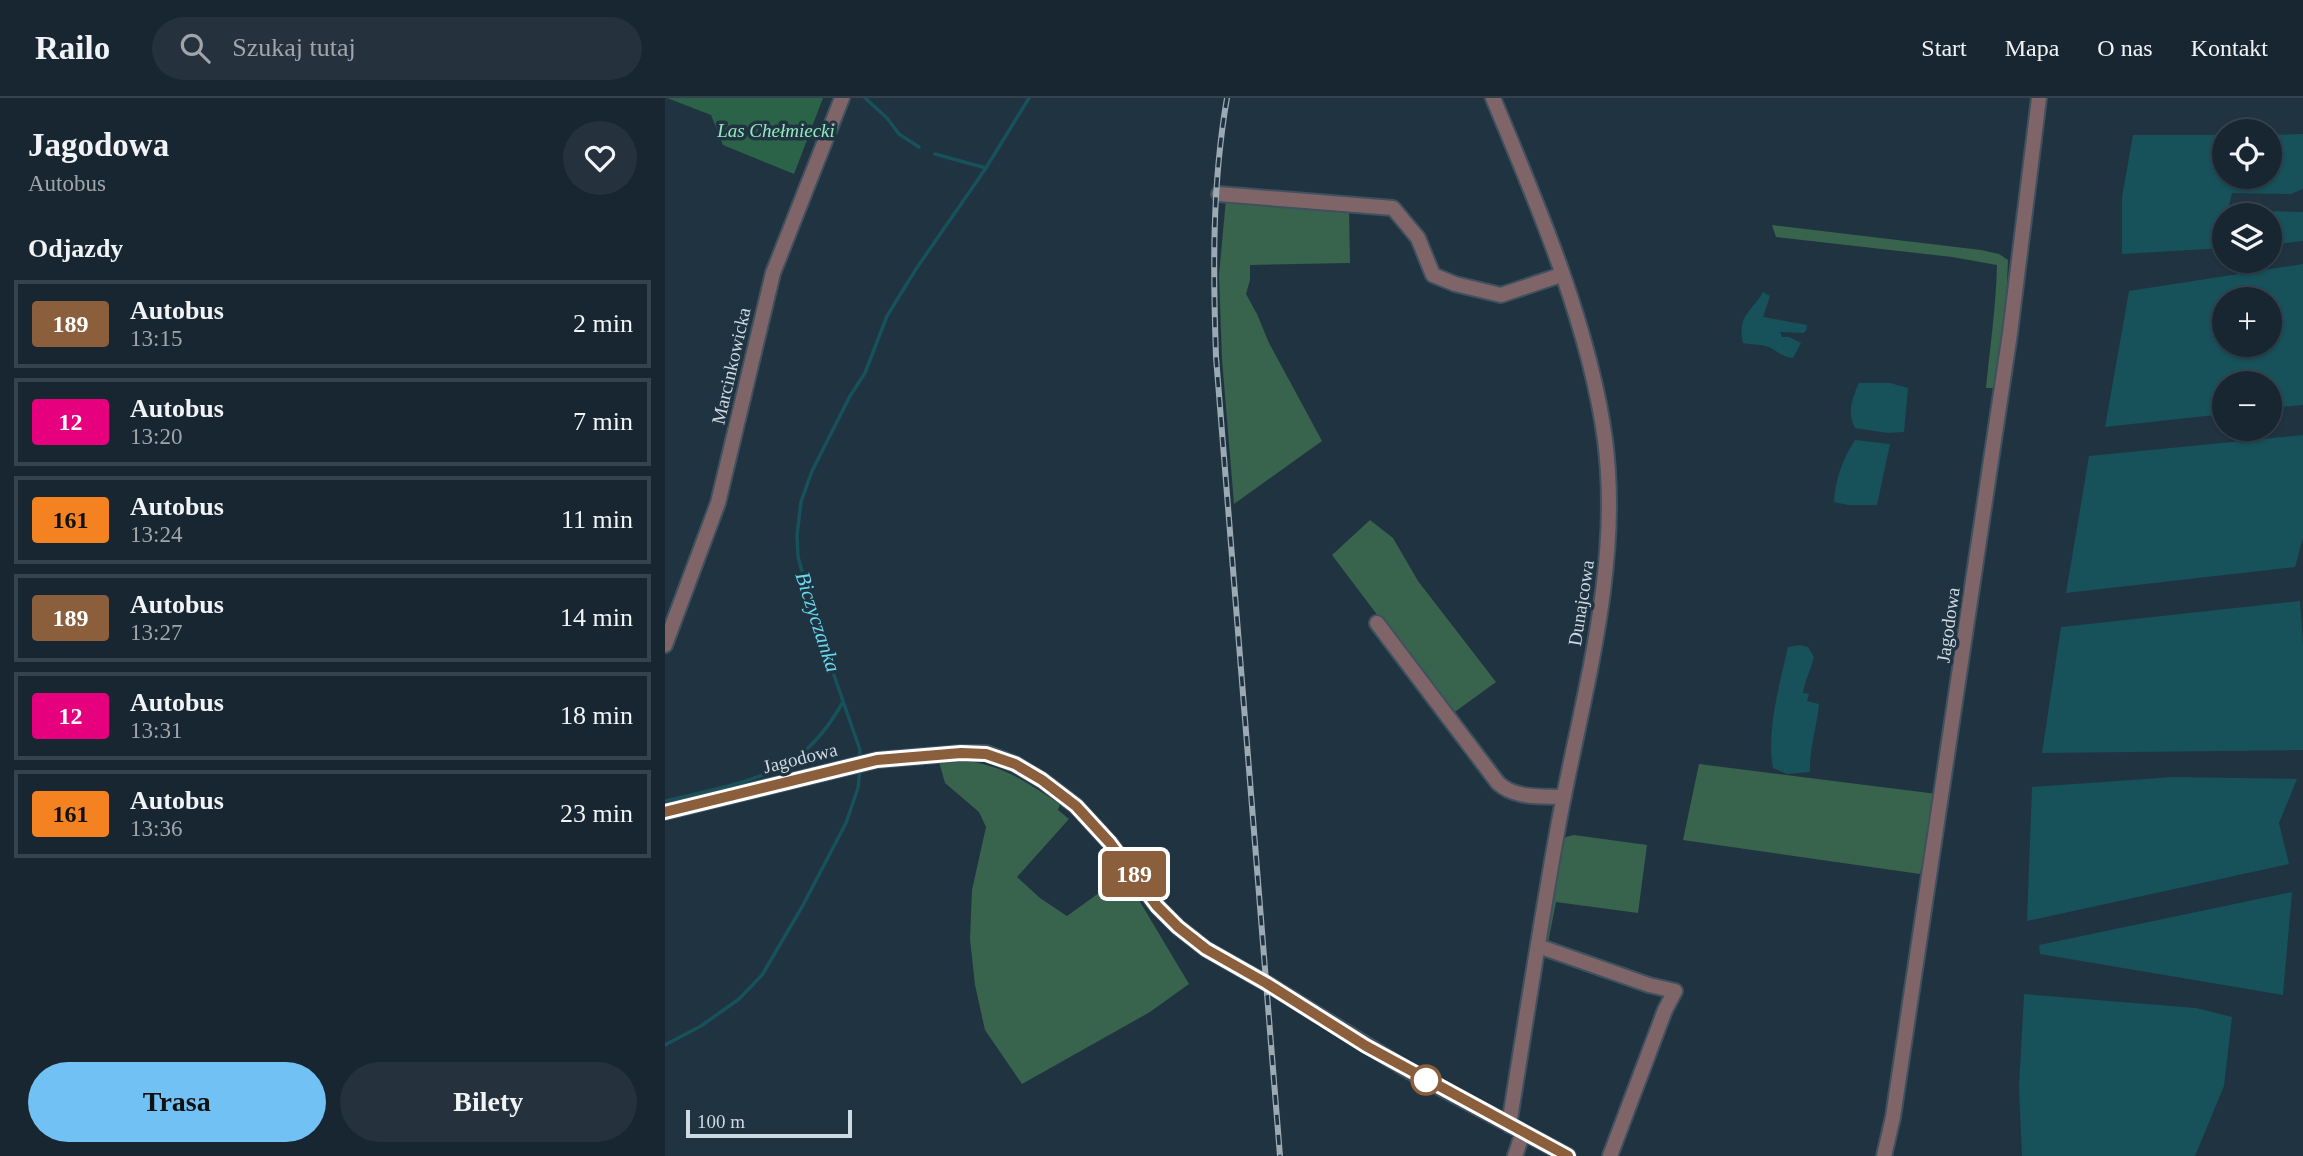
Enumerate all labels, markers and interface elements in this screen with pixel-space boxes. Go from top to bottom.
search box [152,17,642,80]
icon: search [176,29,214,67]
text: Railo [35,30,110,66]
text: Szukaj tutaj [232,33,356,62]
text: Start [1921,35,1967,61]
text: Mapa [2005,35,2059,61]
text: O nas [2097,35,2153,61]
text: Kontakt [2191,35,2268,61]
map controls [2212,119,2282,441]
button: locate [2212,119,2282,189]
park label: Las Chełmiecki [716,120,835,141]
button: heart [563,121,637,195]
text: Jagodowa [28,127,169,163]
text: Autobus [28,171,106,196]
button: layers [2212,203,2282,273]
text: Odjazdy [28,234,123,263]
button: + [2212,287,2282,357]
text: Autobus [130,296,224,325]
street label: Marcinkowicka [707,305,755,426]
text: 2 min [573,309,633,338]
text: 189 [53,311,89,337]
text: 13:15 [130,326,182,351]
button: − [2212,371,2282,441]
text: Autobus [130,394,224,423]
text: 7 min [573,407,633,436]
text: 12 [59,409,83,435]
text: 13:20 [130,424,182,449]
text: Autobus [130,492,224,521]
text: 11 min [561,505,633,534]
text: 161 [53,507,89,533]
text: 13:24 [130,522,182,547]
street label: Dunajcowa [1564,558,1598,647]
water label: Biczyczanka [791,569,845,675]
street label: Jagodowa [1932,585,1964,664]
text: Autobus [130,590,224,619]
text: 14 min [560,603,633,632]
text: 189 [53,605,89,631]
text: 13:27 [130,620,182,645]
text: Autobus [130,688,224,717]
text: 18 min [560,701,633,730]
text: 12 [59,703,83,729]
text: 13:31 [130,718,182,743]
street label: Jagodowa [761,738,840,777]
text: Autobus [130,786,224,815]
text: 23 min [560,799,633,828]
text: 161 [53,801,89,827]
text: 13:36 [130,816,182,841]
line badge: 189 [1094,851,1174,897]
text: 189 [1116,861,1152,887]
button: Trasa [28,1062,326,1142]
button: Bilety [340,1062,637,1142]
unlabelled marker [1411,1065,1441,1095]
scale bar [686,1107,852,1139]
text: 100 m [697,1111,745,1132]

